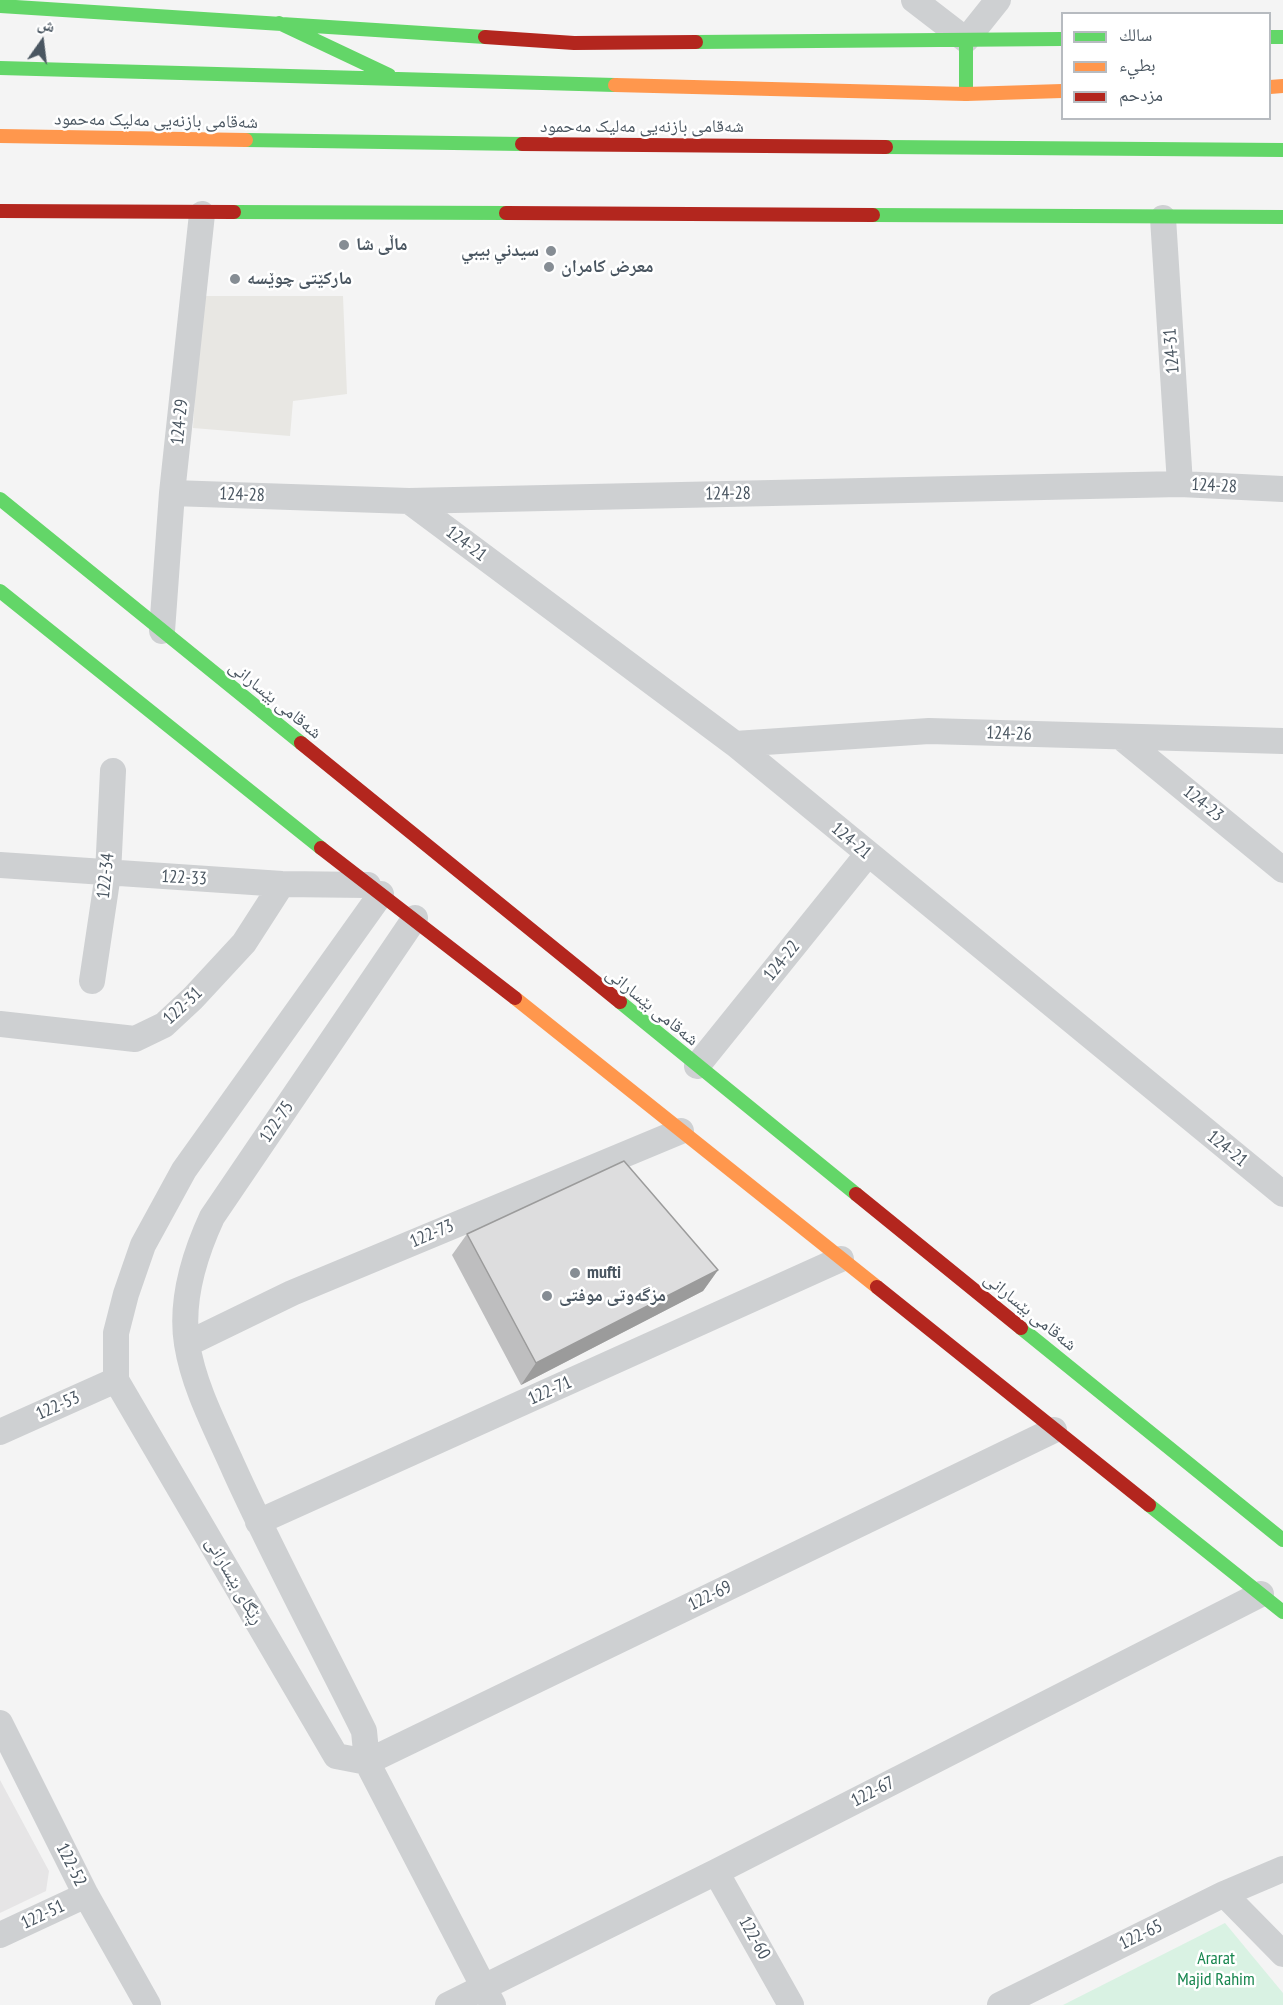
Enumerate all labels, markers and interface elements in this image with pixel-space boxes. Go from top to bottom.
north arrow [12,12,72,72]
legend [1061,12,1271,120]
text: ش [36,13,57,36]
text: سالك [1119,23,1152,46]
text: بطيء [1119,53,1156,76]
text: مزدحم [1119,83,1163,106]
street label: شەقامی بازنەیی مەلیک مەحمود [54,108,258,134]
street label: شەقامی بازنەیی مەلیک مەحمود [540,116,744,138]
place label: ماڵی شا [356,234,407,256]
marker: ماڵی شا [337,238,351,252]
place label: سيدني بيبي [461,240,539,262]
marker: سيدني بيبي [544,244,558,258]
place label: معرض كامران [561,256,654,278]
marker: معرض كامران [542,260,556,274]
place label: مارکێتی چوێسە [247,268,352,290]
marker: مارکێتی چوێسە [228,272,242,286]
street label: 124-31 [1160,327,1184,375]
street label: 124-29 [167,398,193,446]
street label: 124-28 [1191,474,1237,498]
street label: 124-28 [219,483,265,507]
street label: 124-28 [705,483,751,505]
street label: 124-21 [441,522,491,566]
street label: شەقامی بێسارانی [224,656,326,744]
street label: 124-26 [986,722,1032,746]
street label: 124-23 [1178,781,1228,827]
street label: 124-21 [827,818,875,864]
street label: 122-34 [93,852,119,900]
street label: 122-33 [161,866,207,890]
street label: 124-22 [759,936,805,986]
street label: شەقامی بێسارانی [601,963,703,1051]
street label: 122-31 [159,983,207,1029]
street label: 122-75 [255,1097,299,1147]
street label: 124-21 [1202,1126,1252,1172]
street label: 122-73 [407,1215,457,1253]
place label: mufti [587,1262,621,1284]
marker: mufti [568,1266,582,1280]
street label: شەقامی بێسارانی [979,1268,1081,1356]
place label: مزگەوتی موفتی [559,1285,666,1307]
marker: مزگەوتی موفتی [540,1289,554,1303]
street label: 122-71 [525,1372,575,1410]
street label: 122-53 [33,1387,83,1425]
street label: ڕێگای بێسارانی [200,1533,268,1629]
street label: 122-69 [685,1576,735,1616]
street label: 122-67 [848,1772,898,1812]
street label: 122-52 [51,1840,91,1890]
street label: 122-51 [18,1896,68,1934]
street label: 122-60 [733,1913,775,1963]
street label: 122-65 [1116,1915,1166,1955]
park label: Ararat Majid Rahim [1177,1948,1255,1990]

